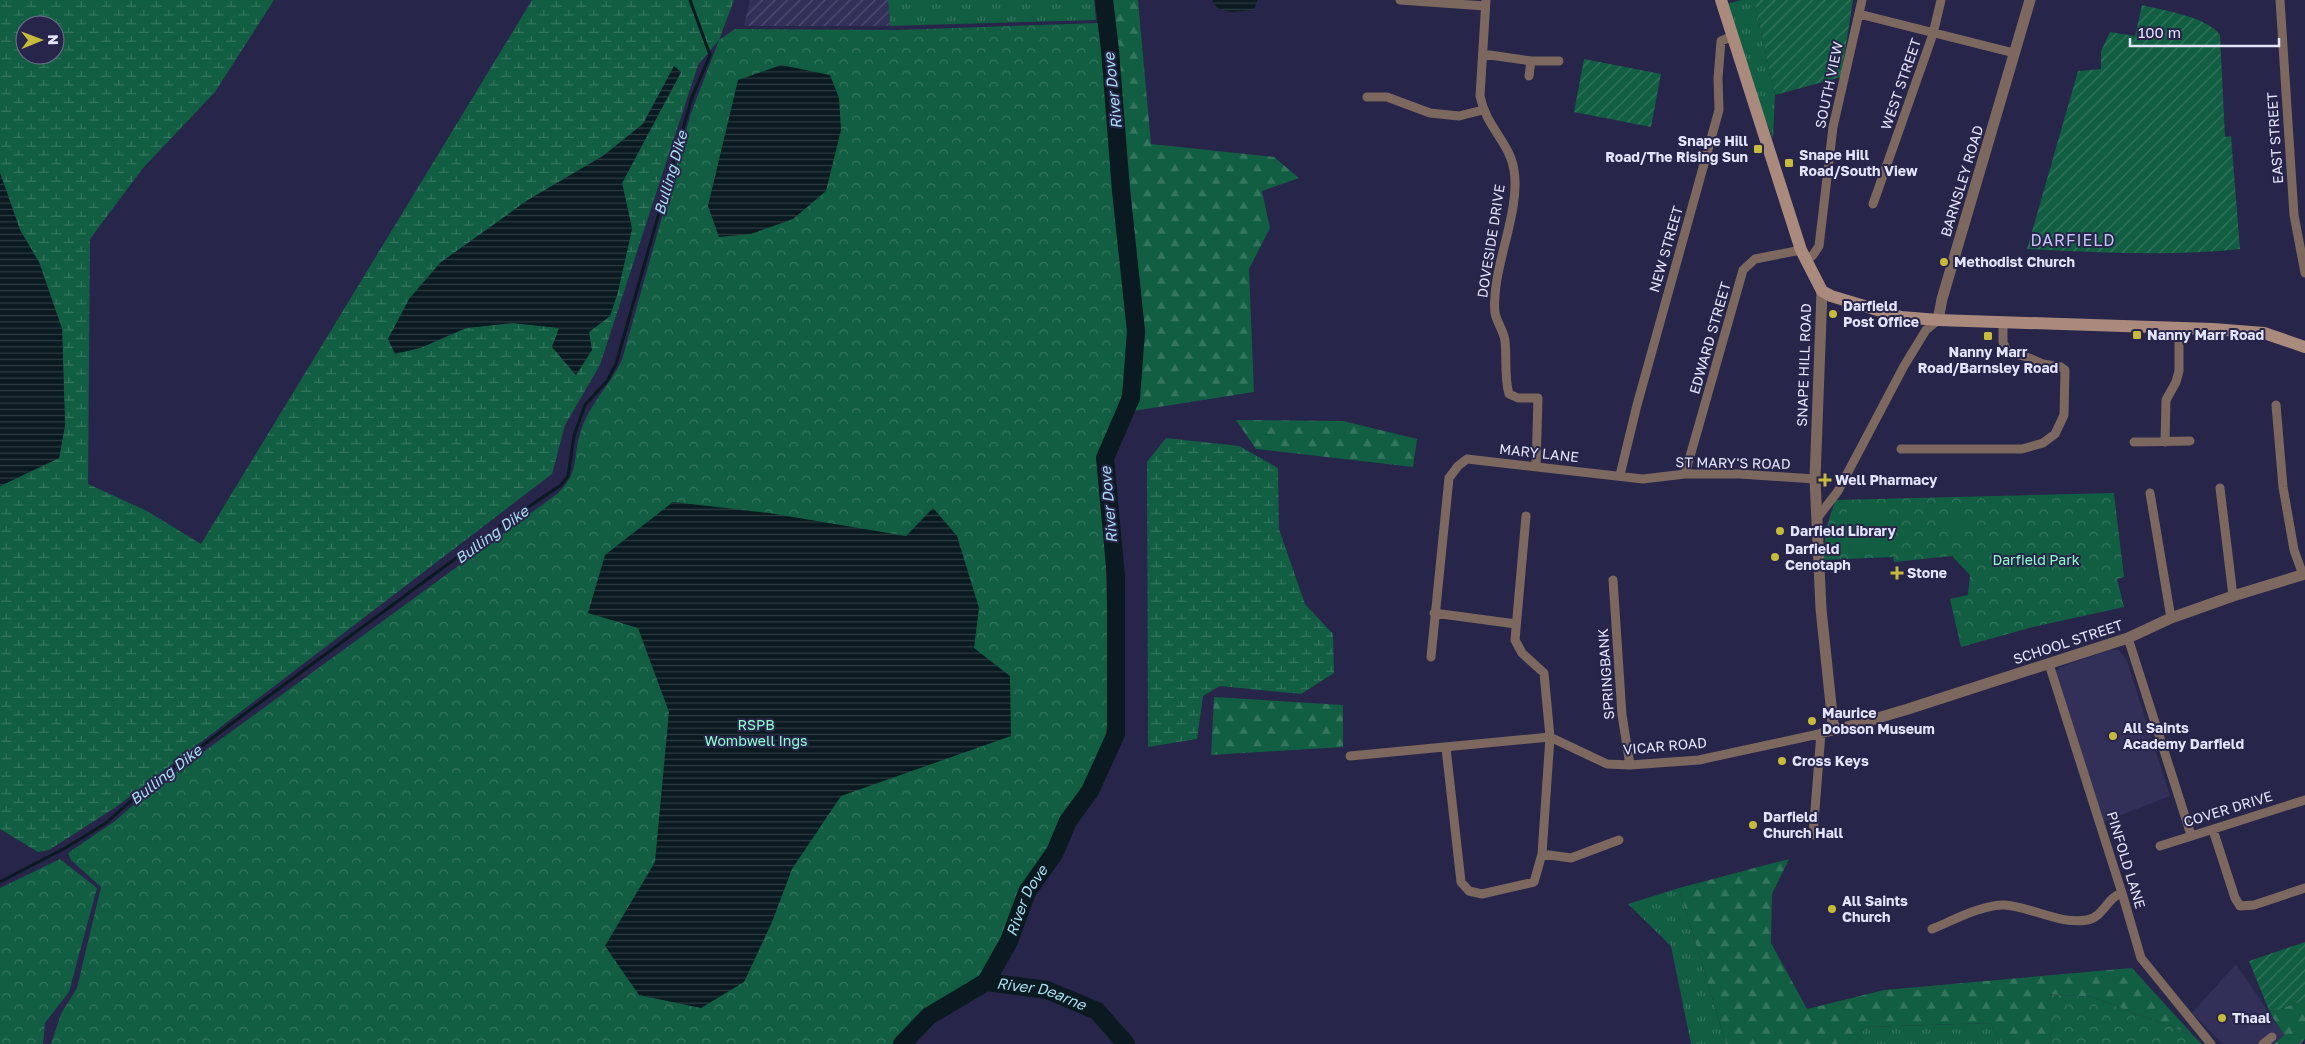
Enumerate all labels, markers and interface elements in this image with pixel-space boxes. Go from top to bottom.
north arrow [15,15,65,65]
scale bar [2130,15,2279,47]
text: 100 m [2138,23,2181,41]
text: N [45,34,62,45]
street label: WEST STREET [1877,35,1924,132]
street label: SOUTH VIEW [1811,39,1846,130]
water label: River Dove [1099,51,1125,130]
street label: EAST STREET [2263,91,2286,184]
street label: BARNSLEY ROAD [1937,123,1987,239]
water label: Bulling Dike [649,127,692,217]
place label: Snape Hill Road/The Rising Sun [1605,132,1748,165]
marker: Snape Hill Road/The Rising Sun [1752,143,1764,155]
place label: Snape Hill Road/South View [1799,146,1918,179]
marker: Snape Hill Road/South View [1783,157,1795,169]
street label: DOVESIDE DRIVE [1473,183,1508,299]
street label: NEW STREET [1645,203,1686,294]
district label: DARFIELD [2030,230,2116,250]
place label: Methodist Church [1954,253,2075,270]
marker: Methodist Church [1938,256,1950,268]
street label: EDWARD STREET [1685,279,1734,396]
place label: Darfield Post Office [1843,297,1919,330]
street label: SNAPE HILL ROAD [1793,303,1814,427]
marker: Darfield Post Office [1827,308,1839,320]
place label: Nanny Marr Road [2147,326,2264,343]
marker: Nanny Marr Road [2131,329,2143,341]
marker: Nanny Marr Road/Barnsley Road [1982,330,1994,342]
place label: Nanny Marr Road/Barnsley Road [1918,343,2058,376]
street label: MARY LANE [1498,440,1580,465]
street label: ST MARY'S ROAD [1675,453,1791,472]
water label: River Dove [1096,465,1120,544]
place label: Well Pharmacy [1835,471,1938,488]
marker: Well Pharmacy [1819,474,1831,486]
water label: Bulling Dike [451,501,533,568]
place label: Darfield Library [1790,522,1896,539]
marker: Darfield Library [1774,525,1786,537]
place label: Darfield Cenotaph [1785,540,1851,573]
marker: Darfield Cenotaph [1769,551,1781,563]
park label: Darfield Park [1992,551,2080,568]
place label: Stone [1907,564,1947,581]
marker: Stone [1891,567,1903,579]
street label: SCHOOL STREET [2011,616,2125,667]
street label: SPRINGBANK [1594,628,1617,720]
place label: Maurice Dobson Museum [1822,704,1935,737]
marker: Maurice Dobson Museum [1806,715,1818,727]
park label: RSPB Wombwell Ings [705,716,807,749]
place label: All Saints Academy Darfield [2123,719,2244,752]
marker: All Saints Academy Darfield [2107,730,2119,742]
street label: VICAR ROAD [1622,733,1708,758]
water label: Bulling Dike [126,740,207,809]
place label: Cross Keys [1792,752,1869,769]
marker: Cross Keys [1776,755,1788,767]
street label: COVER DRIVE [2181,787,2274,830]
place label: Darfield Church Hall [1763,808,1843,841]
street label: PINFOLD LANE [2104,809,2149,911]
marker: Darfield Church Hall [1747,819,1759,831]
water label: River Dove [1002,861,1052,938]
place label: All Saints Church [1842,892,1908,925]
marker: All Saints Church [1826,903,1838,915]
water label: River Dearne [996,973,1090,1014]
place label: Thaal [2232,1009,2271,1026]
marker: Thaal [2216,1012,2228,1024]

